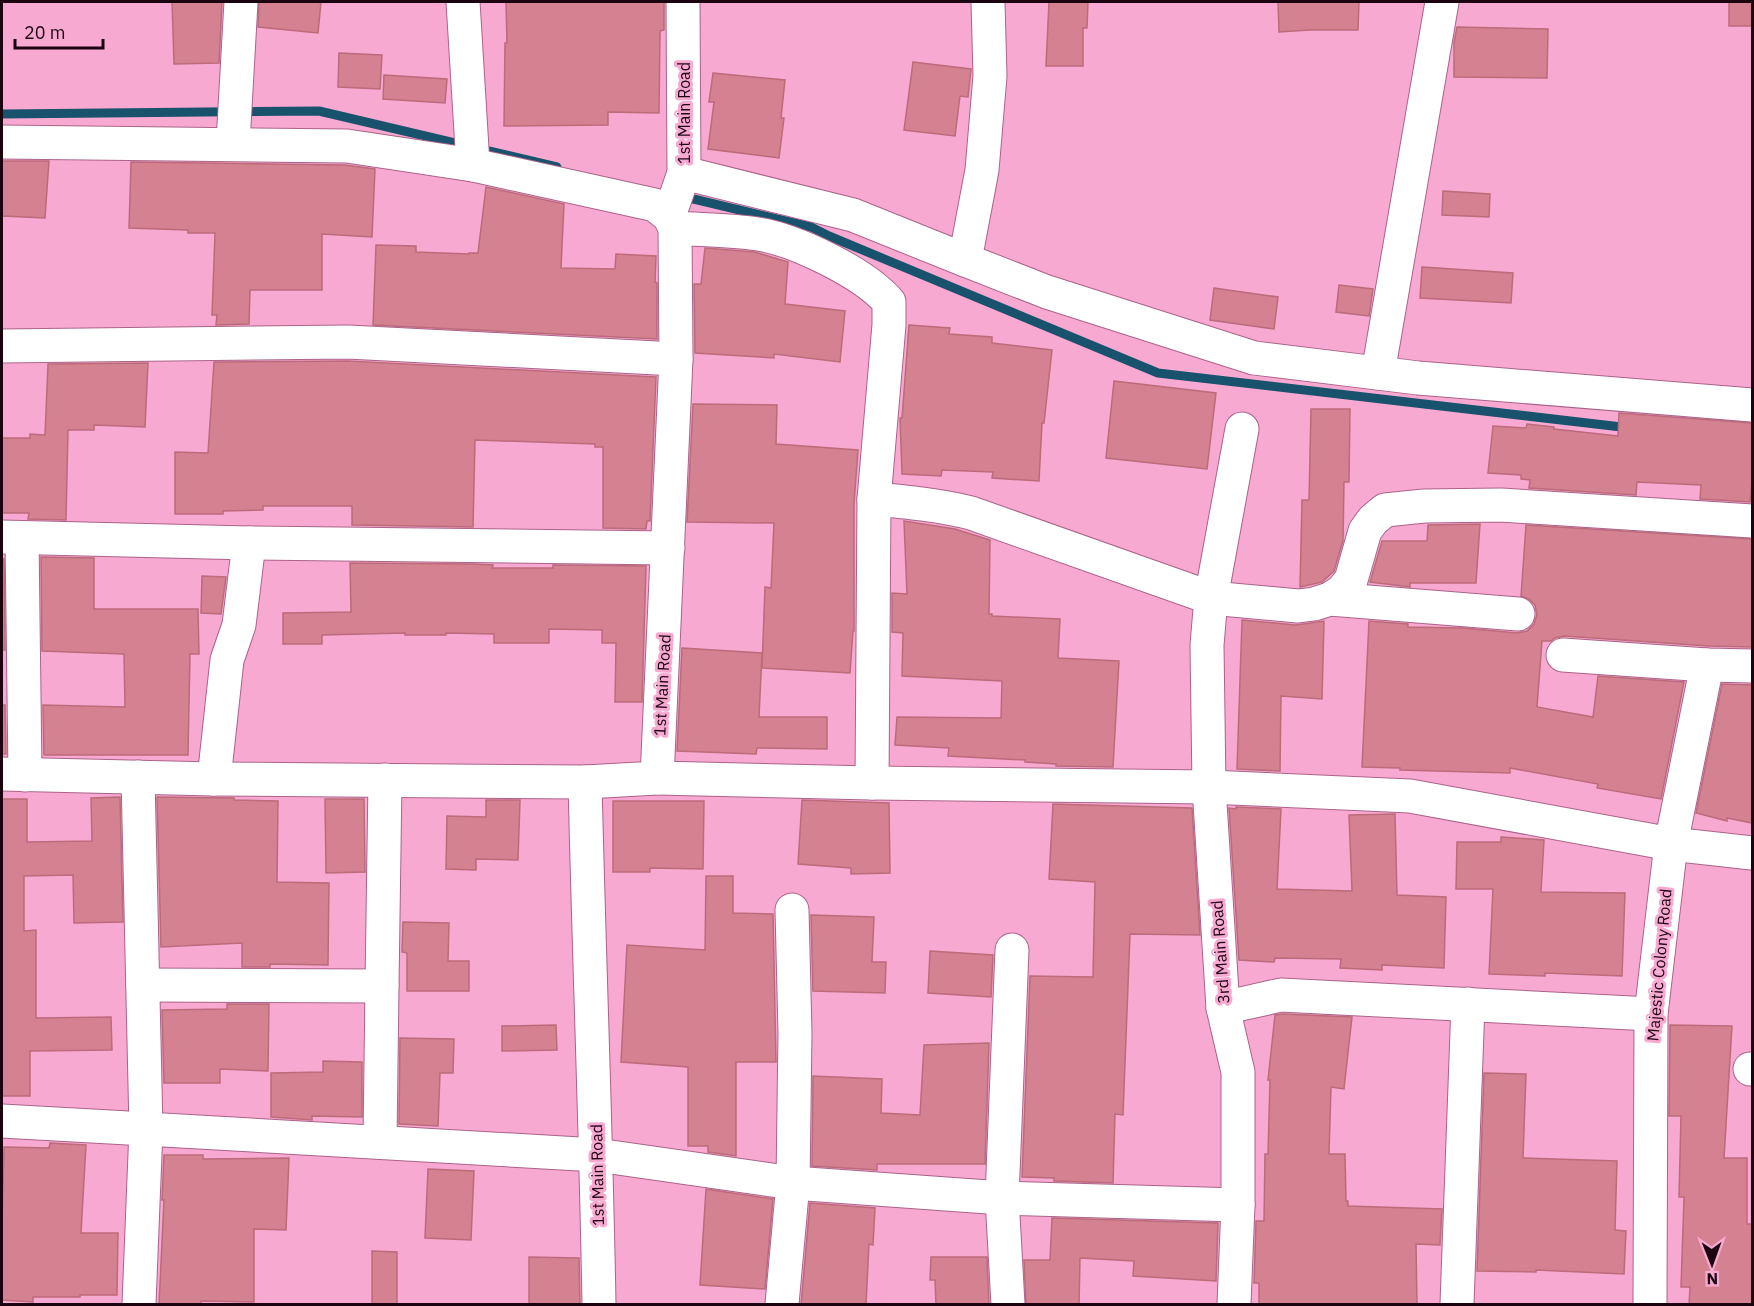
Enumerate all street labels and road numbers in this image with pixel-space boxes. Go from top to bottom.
street label: 1st Main Road [674,62,694,164]
street label: 1st Main Road [649,634,675,736]
street label: Majestic Colony Road [1642,888,1676,1042]
street label: 3rd Main Road [1206,900,1234,1004]
street label: 1st Main Road [586,1124,608,1226]

